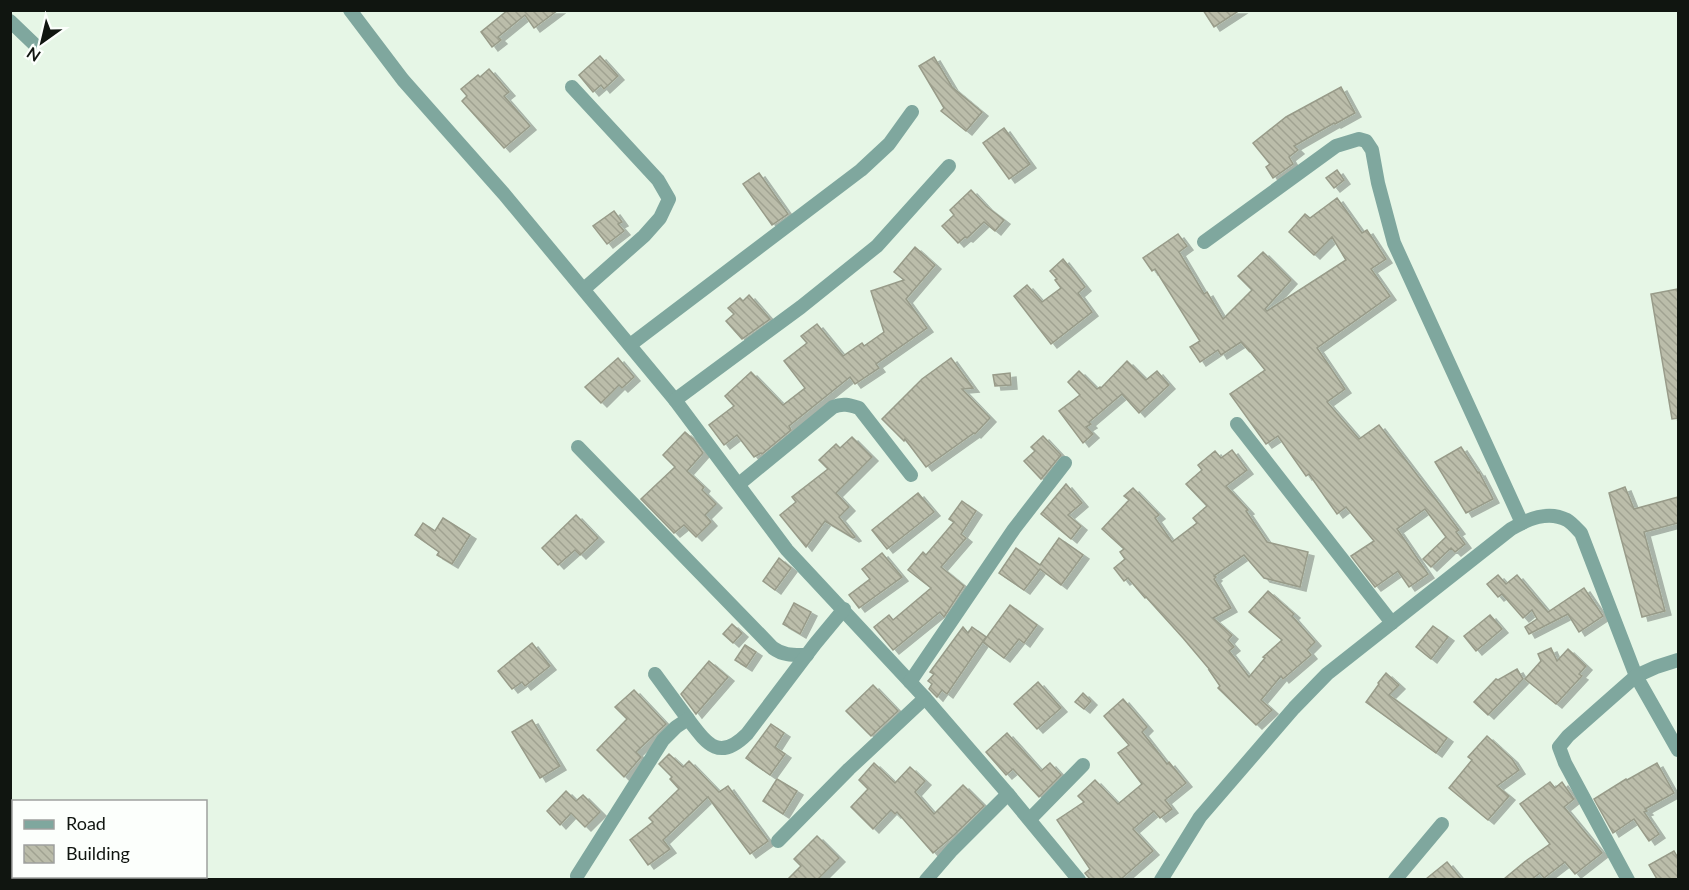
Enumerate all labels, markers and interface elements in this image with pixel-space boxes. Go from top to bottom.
north arrow [12,12,72,72]
text: N [23,44,44,66]
legend [12,800,207,878]
text: Road [66,812,106,834]
text: Building [66,842,130,864]

